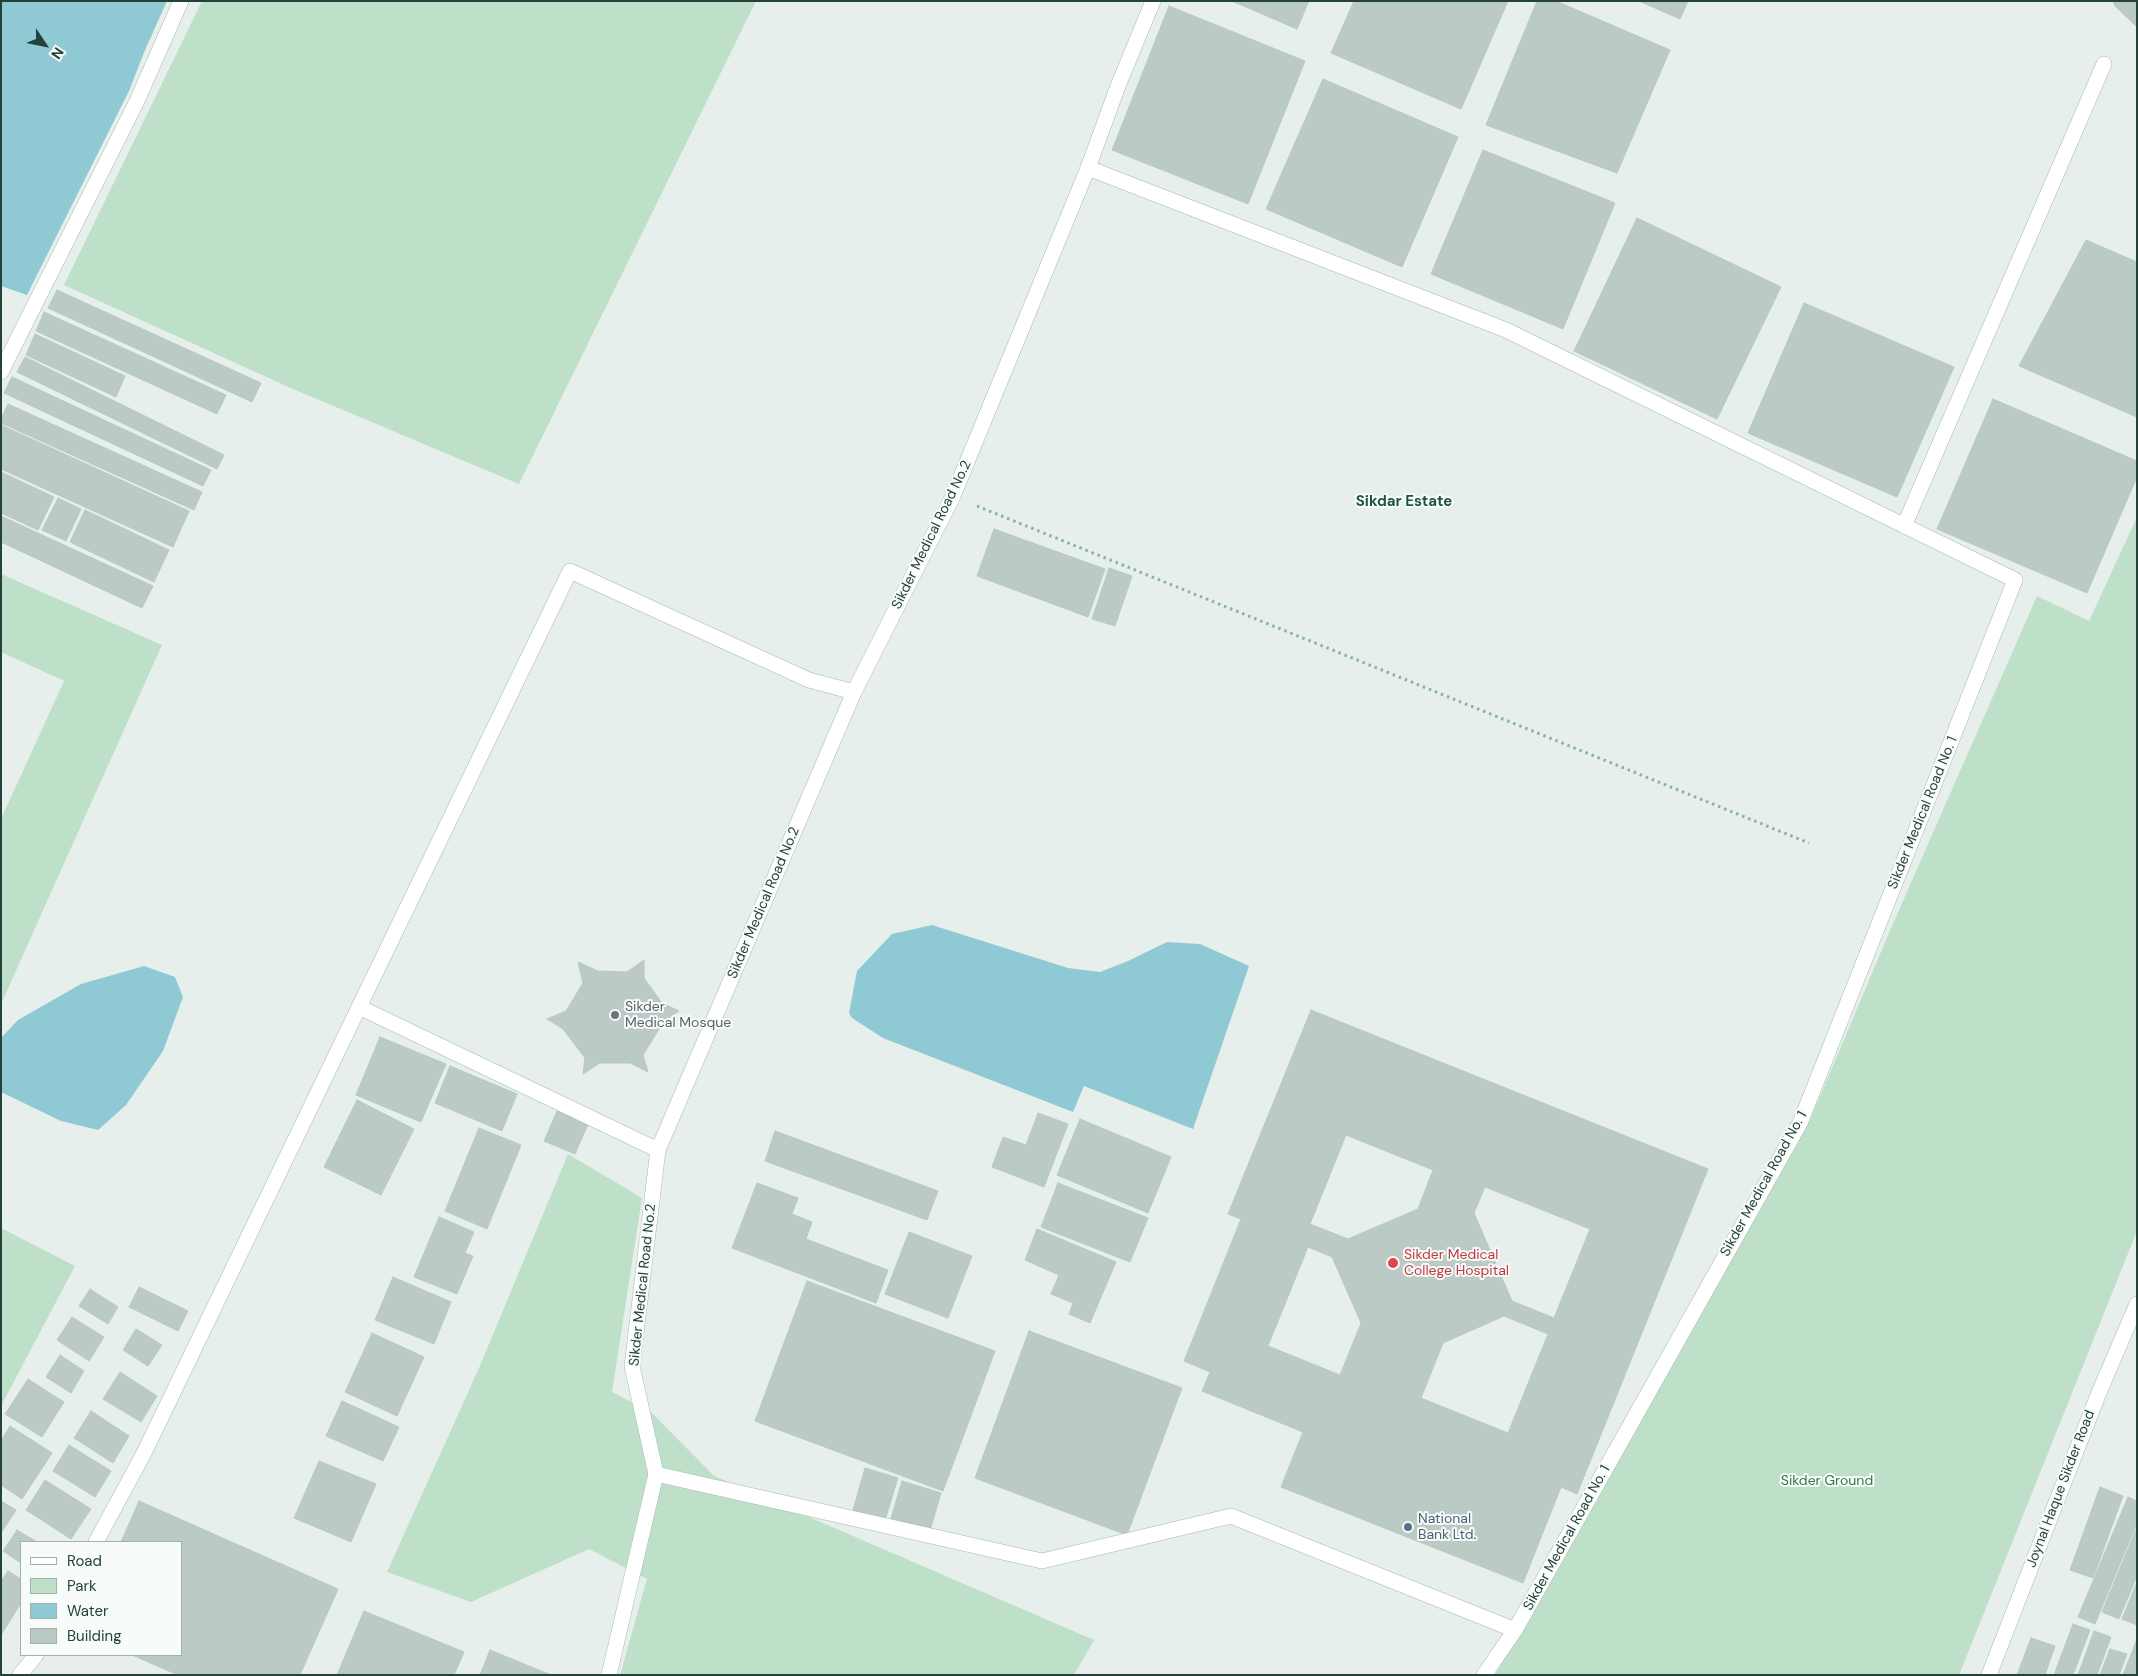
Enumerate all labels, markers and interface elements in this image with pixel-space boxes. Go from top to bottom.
north arrow [20,20,70,70]
text: N [47,44,68,63]
street label: Sikder Medical Road No.2 [889,458,975,612]
district label: Sikdar Estate [1356,493,1452,511]
street label: Sikder Medical Road No. 1 [1885,734,1961,892]
street label: Sikder Medical Road No.2 [724,825,804,981]
place label: Sikder Medical Mosque [625,999,731,1032]
marker: Sikder Medical Mosque [609,1009,621,1021]
street label: Sikder Medical Road No. 1 [1717,1109,1811,1259]
street label: Sikder Medical Road No.2 [626,1203,660,1367]
place label: Sikder Medical College Hospital [1404,1247,1509,1280]
marker: Sikder Medical College Hospital [1386,1256,1400,1270]
street label: Joynal Haque Sikder Road [2023,1408,2099,1570]
street label: Sikder Medical Road No. 1 [1520,1463,1614,1613]
park label: Sikder Ground [1781,1473,1873,1489]
place label: National Bank Ltd. [1418,1511,1476,1544]
marker: National Bank Ltd. [1402,1521,1414,1533]
legend [20,1541,182,1656]
text: Road [67,1551,102,1571]
text: Park [67,1576,97,1596]
text: Water [67,1601,108,1621]
text: Building [67,1626,122,1646]

